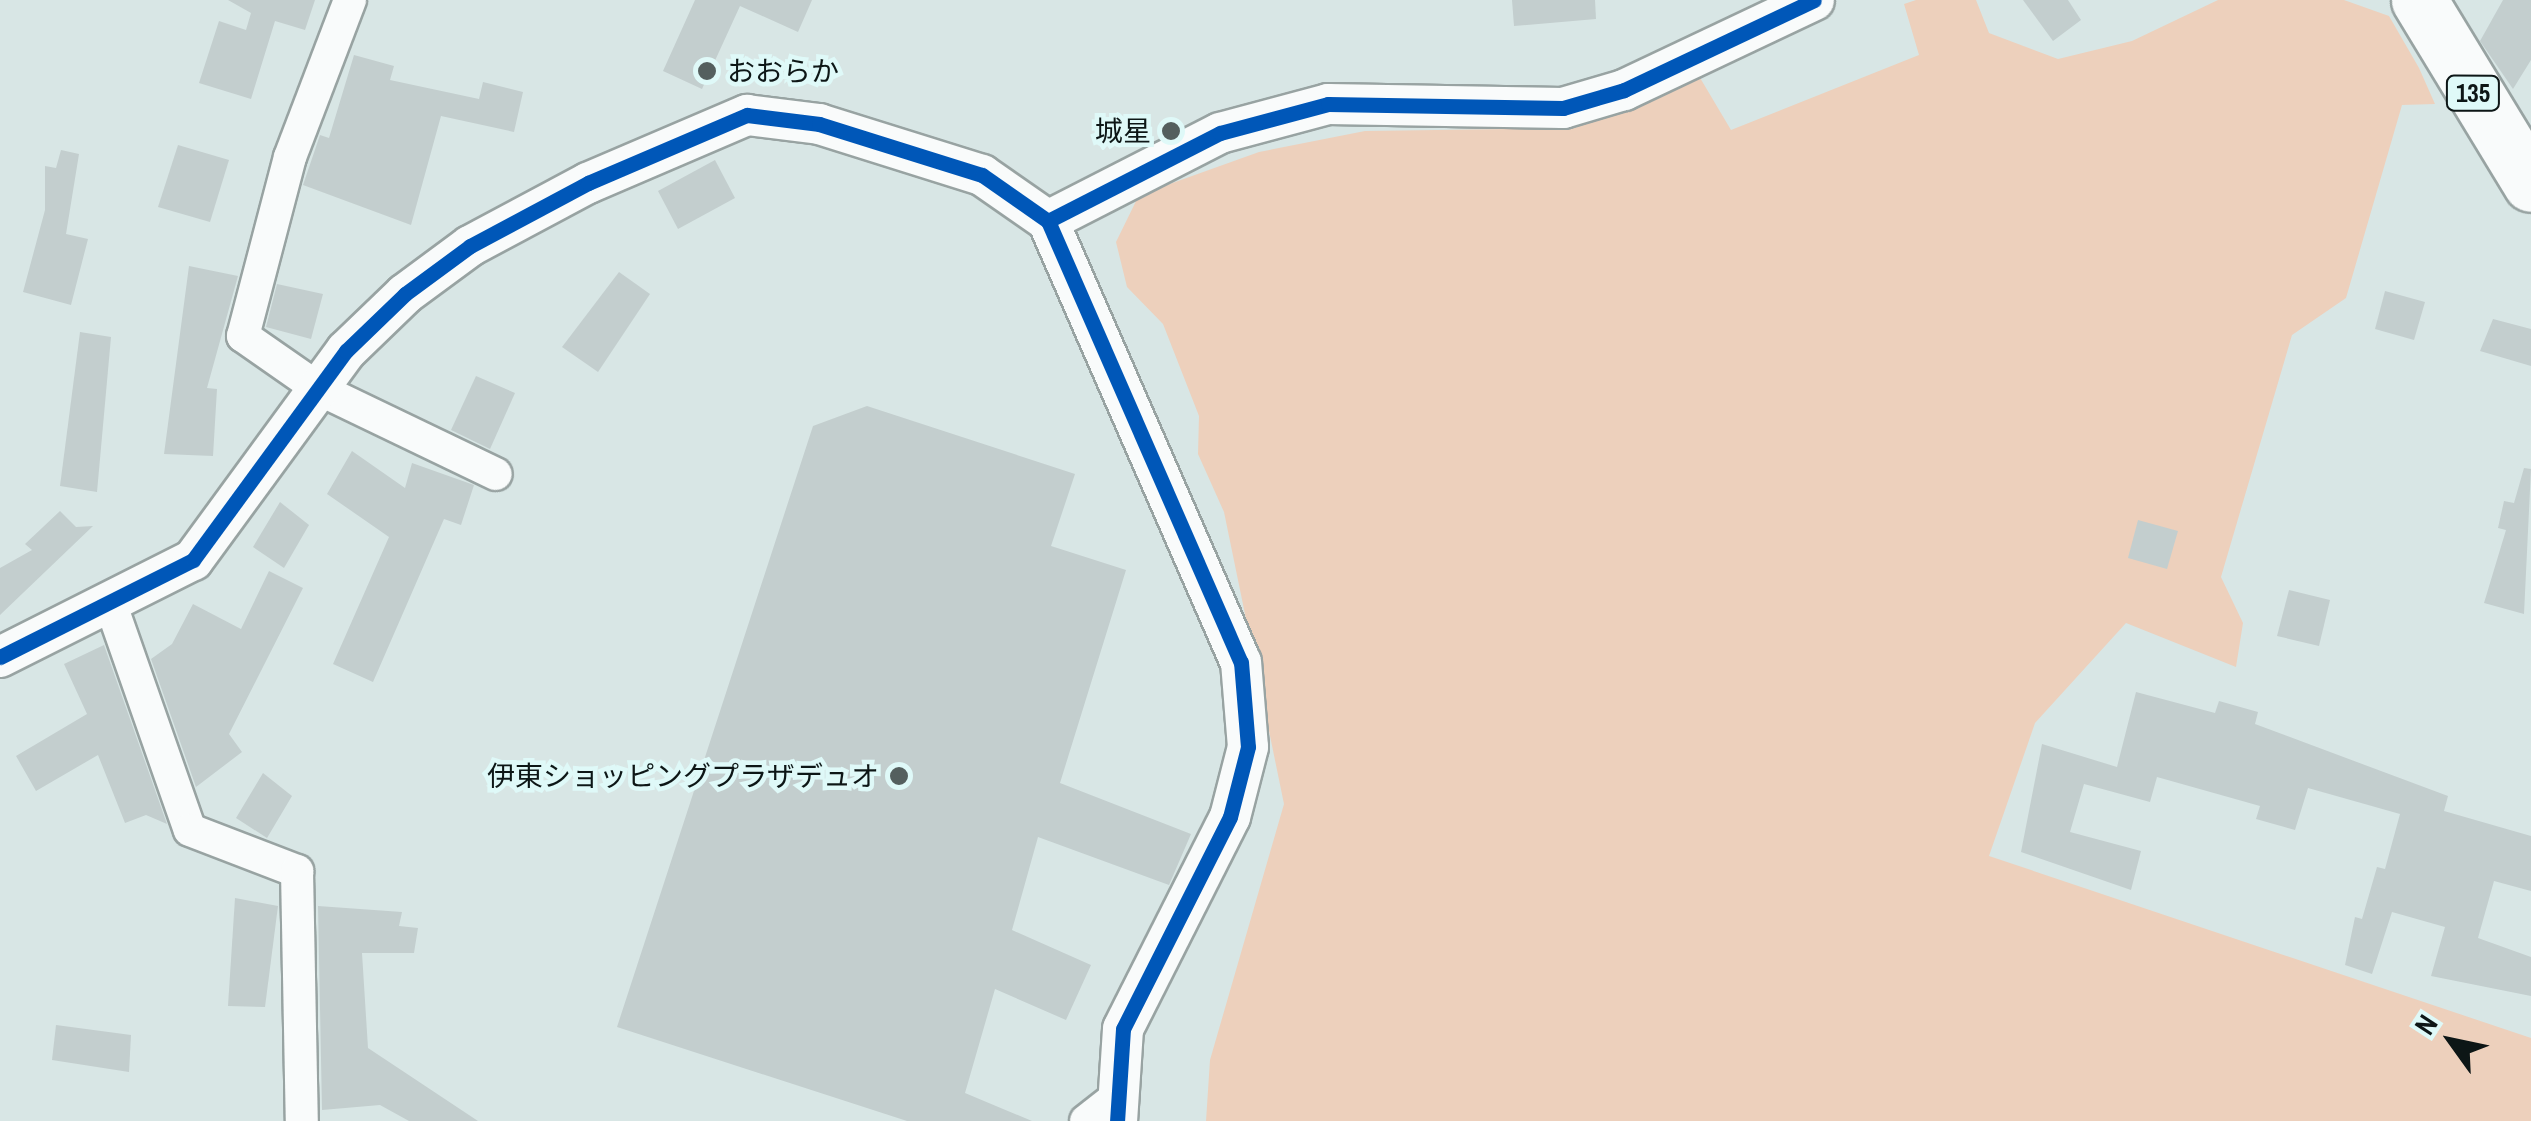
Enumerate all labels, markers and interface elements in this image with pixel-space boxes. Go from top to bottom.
place label: おおらか [727,54,839,88]
marker: おおらか [696,60,718,82]
road number: 135 [2446,73,2500,113]
place label: 城星 [1095,114,1151,148]
marker: 城星 [1160,120,1182,142]
place label: 伊東ショッピングプラザデュオ [487,759,879,793]
marker: 伊東ショッピングプラザデュオ [888,765,910,787]
north arrow [2401,991,2501,1091]
text: N [2405,1007,2446,1042]

